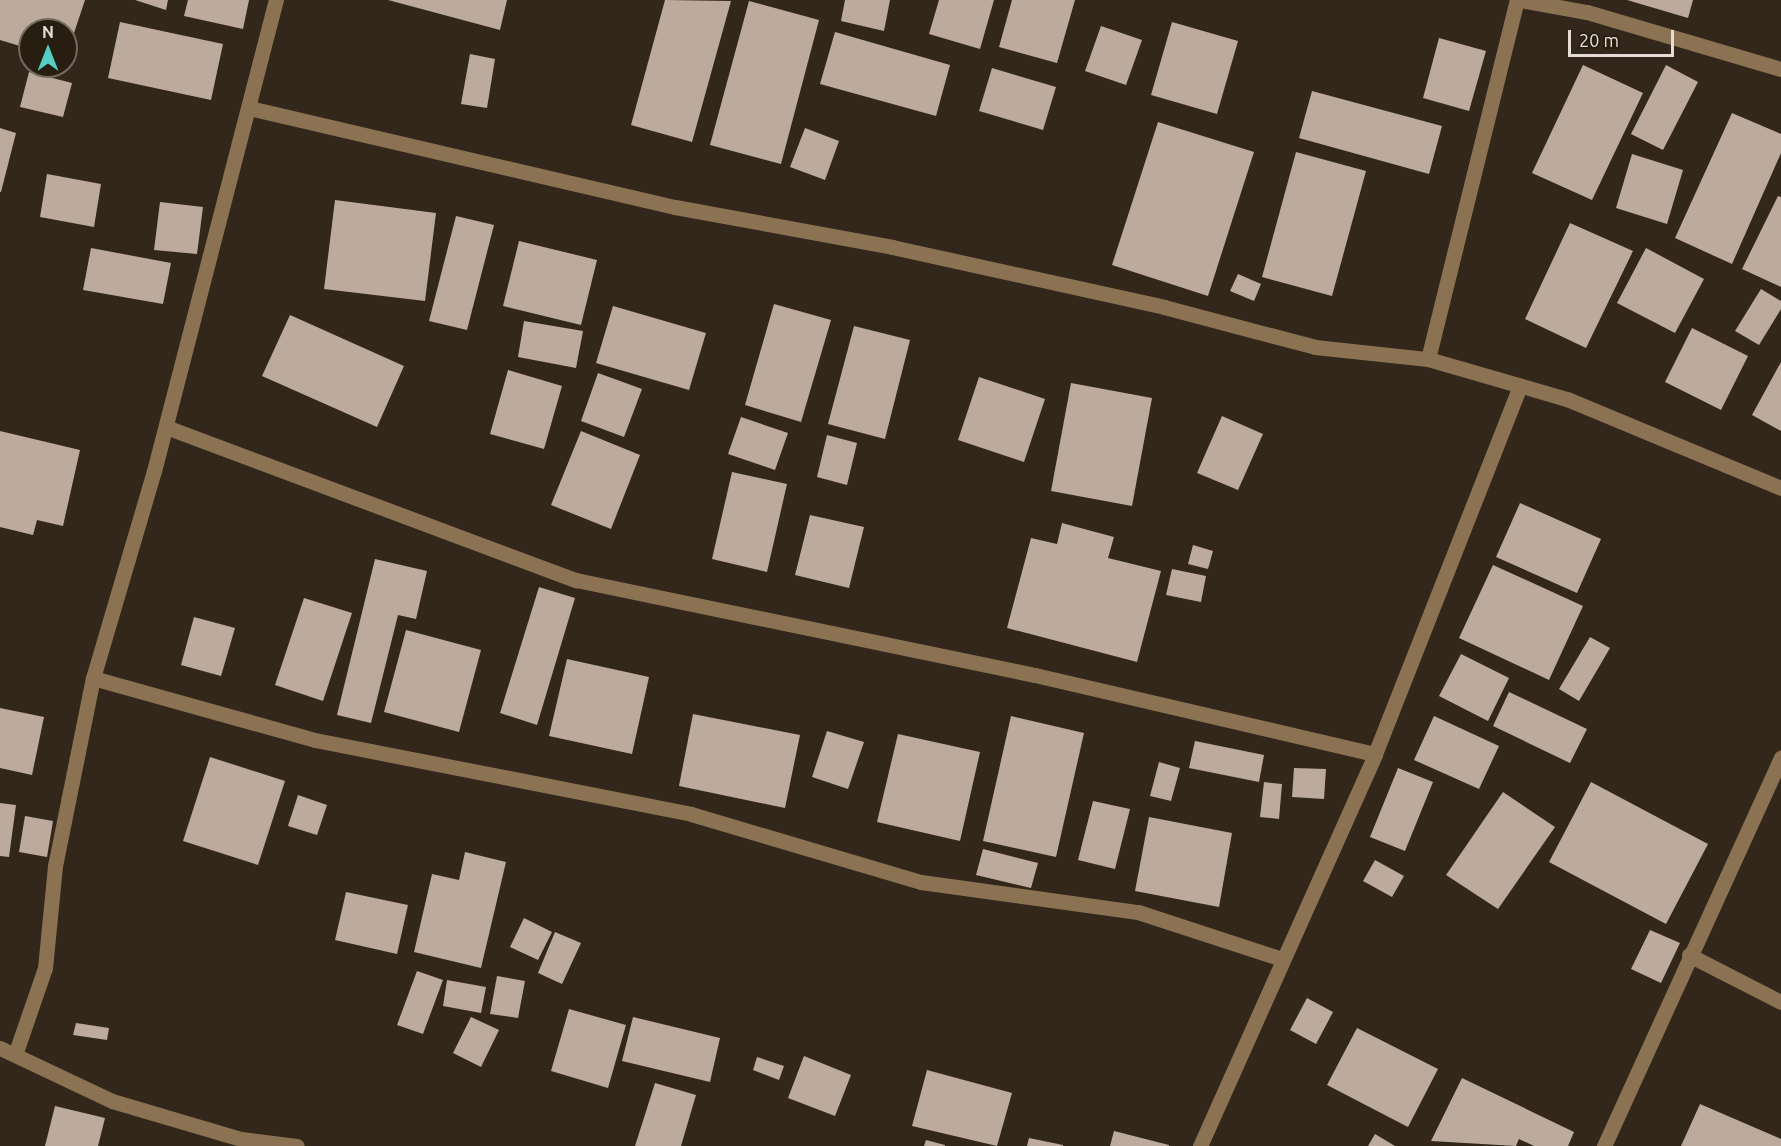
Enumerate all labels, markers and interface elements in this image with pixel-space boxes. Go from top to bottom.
north arrow [18,18,78,78]
scale bar [1571,18,1678,56]
text: N [42,23,54,41]
text: 20 m [1579,30,1619,50]

